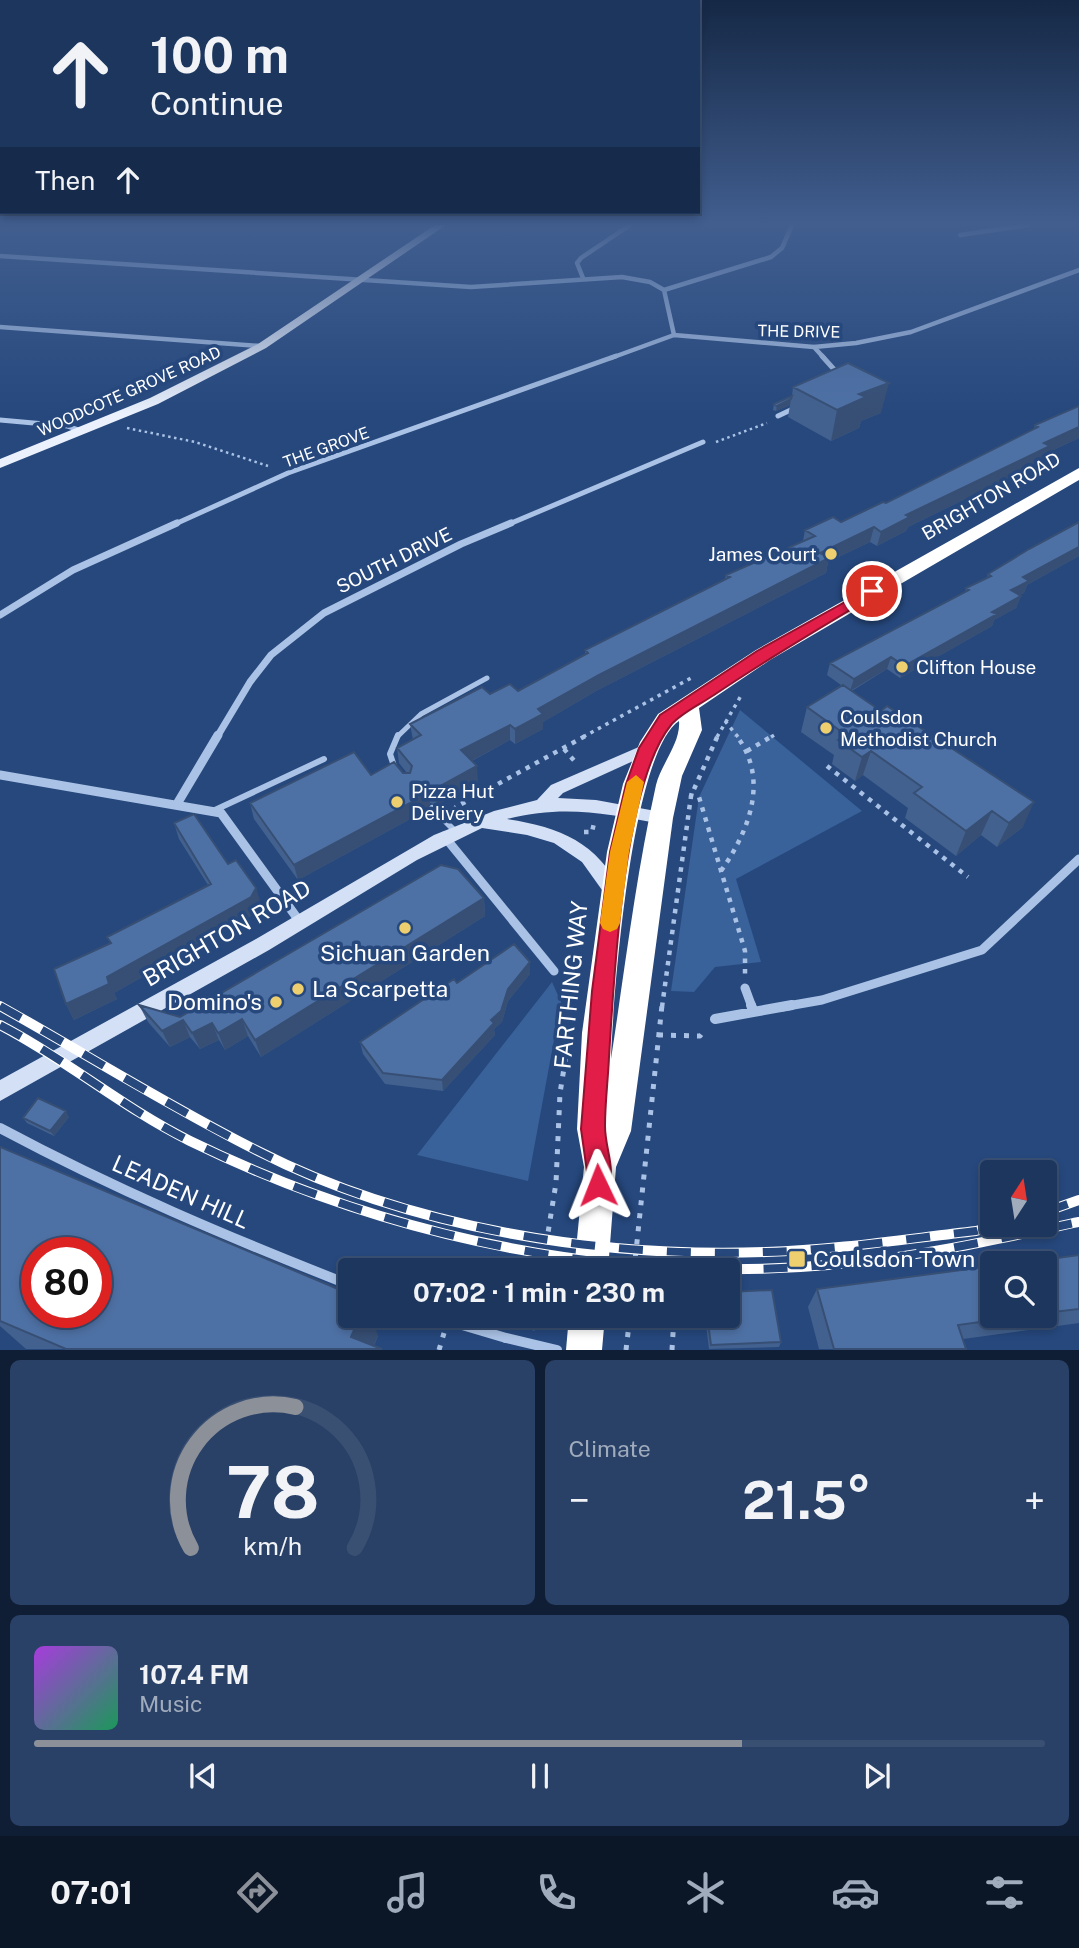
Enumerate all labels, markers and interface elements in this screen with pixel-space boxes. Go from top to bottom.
text: 100 m [150,26,289,84]
icon: ahead [35,28,126,119]
text: Continue [150,85,284,122]
icon: ahead [109,161,147,199]
text: Then [35,165,95,196]
street label: THE DRIVE [757,321,841,342]
street label: WOODCOTE GROVE ROAD [35,342,224,441]
street label: THE GROVE [281,423,372,472]
street label: BRIGHTON ROAD [918,447,1064,545]
street label: SOUTH DRIVE [333,523,455,597]
place label: James Court [708,543,817,565]
marker: James Court [823,546,839,562]
pin [842,561,902,621]
icon: arrive [853,572,891,610]
place label: Clifton House [916,656,1036,678]
marker: Clifton House [894,659,910,675]
place label: Coulsdon Methodist Church [840,706,997,750]
marker: Coulsdon Methodist Church [818,720,834,736]
place label: Pizza Hut Delivery [411,780,494,824]
marker: Pizza Hut Delivery [389,794,405,810]
street label: BRIGHTON ROAD [138,874,315,992]
street label: FARTHING WAY [548,900,593,1070]
marker: Sichuan Garden [397,920,413,936]
place label: Sichuan Garden [320,939,490,966]
place label: La Scarpetta [312,975,448,1002]
marker: La Scarpetta [290,981,306,997]
place label: Domino's [167,988,262,1015]
marker: Domino's [268,994,284,1010]
position arrow [561,1148,635,1222]
street label: LEADEN HILL [108,1149,254,1234]
north arrow [980,1160,1057,1237]
map controls [980,1160,1057,1328]
speed limit sign: 80 [21,1237,112,1328]
place label: Coulsdon Town [813,1245,975,1272]
marker: Coulsdon Town [787,1249,807,1269]
button: search [980,1251,1057,1328]
text: 07:02 · 1 min · 230 m [413,1277,665,1308]
text: Climate [569,1435,651,1462]
text: 78 [225,1450,319,1535]
text: 21.5° [742,1470,871,1531]
text: − [569,1478,590,1523]
text: + [1024,1478,1045,1523]
text: km/h [243,1531,302,1561]
text: 107.4 FM [139,1659,249,1690]
text: Music [139,1690,203,1717]
icon: previous [184,1757,222,1795]
icon: pause [521,1757,559,1795]
icon: next [858,1757,896,1795]
icon: directions [233,1868,282,1917]
icon: music [383,1868,432,1917]
icon: phone [532,1868,581,1917]
icon: climate [681,1868,730,1917]
icon: car [831,1868,880,1917]
icon: filters [980,1868,1029,1917]
text: 07:01 [50,1874,133,1911]

